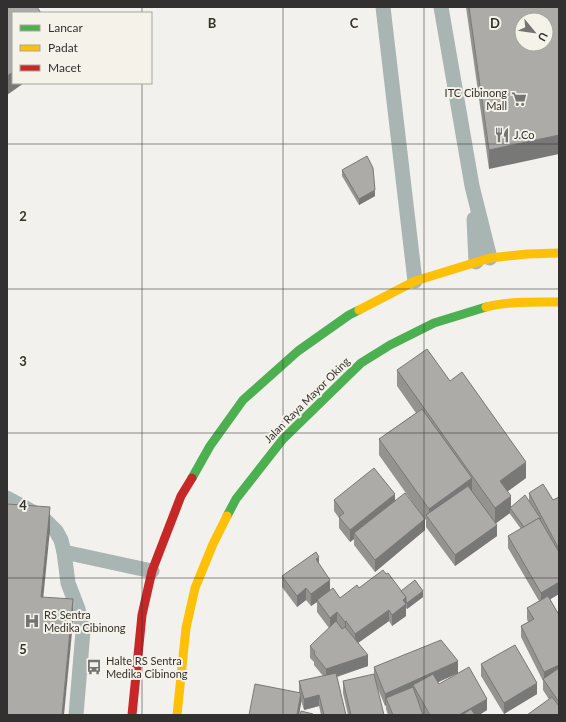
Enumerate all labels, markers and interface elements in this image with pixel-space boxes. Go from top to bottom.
legend [12,12,152,84]
north arrow [514,12,554,52]
text: B [208,15,217,31]
text: C [350,15,359,31]
text: D [490,15,500,31]
text: Lancar [48,20,84,35]
text: U [536,30,551,44]
text: Padat [48,40,79,55]
text: Macet [48,60,82,75]
place label: ITC Cibinong Mall [445,86,507,112]
supermarket icon: ITC Cibinong Mall [510,90,528,108]
restaurant icon: J.Co [493,126,511,144]
place label: J.Co [514,128,534,141]
text: 2 [19,208,27,224]
text: 3 [19,353,27,369]
street label: Jalan Raya Mayor Oking [261,354,352,445]
text: 4 [19,497,27,513]
place label: RS Sentra Medika Cibinong [44,608,126,634]
hospital icon: RS Sentra Medika Cibinong [23,612,41,630]
text: 5 [19,641,27,657]
place label: Halte RS Sentra Medika Cibinong [106,654,188,680]
bus stop icon: Halte RS Sentra Medika Cibinong [85,658,103,676]

